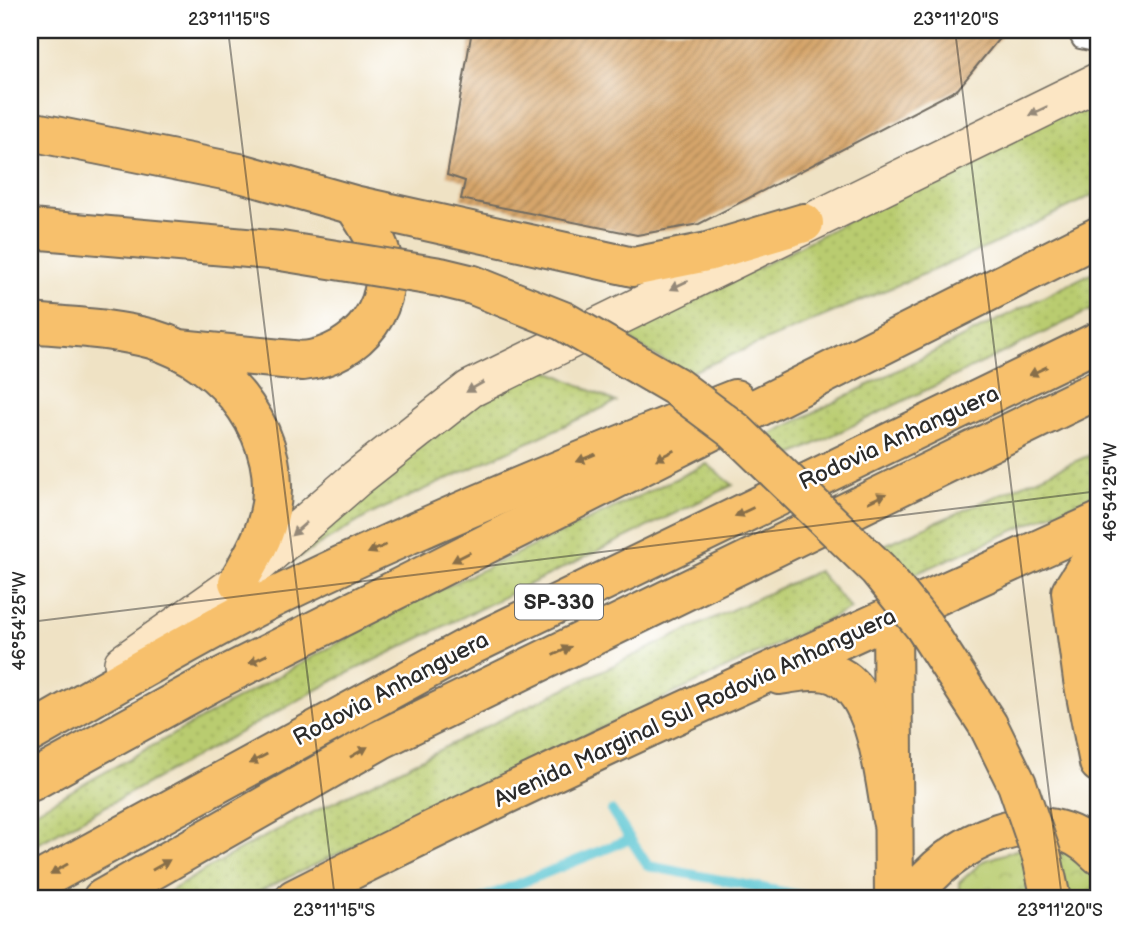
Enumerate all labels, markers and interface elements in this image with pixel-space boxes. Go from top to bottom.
text: 23°11'15"S [188,9,270,30]
text: 23°11'20"S [913,9,999,30]
one-way arrow [1028,105,1048,116]
one-way arrow [669,280,689,291]
one-way arrow [1028,366,1048,377]
street label: Rodovia Anhanguera [795,379,1003,497]
one-way arrow [466,381,485,393]
text: 46°54'25"W [1100,442,1121,542]
one-way arrow [655,450,675,461]
one-way arrow [575,453,596,464]
one-way arrow [867,492,887,503]
one-way arrow [734,506,754,518]
one-way arrow [290,521,307,537]
one-way arrow [367,543,387,555]
one-way arrow [451,552,471,563]
text: 46°54'25"W [9,571,30,671]
road number: SP-330 [515,584,603,620]
street label: Avenida Marginal Sul Rodovia Anhanguera [489,602,901,814]
street label: Rodovia Anhanguera [288,626,494,752]
one-way arrow [552,645,572,657]
one-way arrow [248,653,268,664]
one-way arrow [349,746,368,758]
one-way arrow [248,753,267,765]
one-way arrow [151,859,171,871]
one-way arrow [49,863,68,875]
text: 23°11'15"S [293,900,375,921]
text: 23°11'20"S [1017,900,1103,921]

